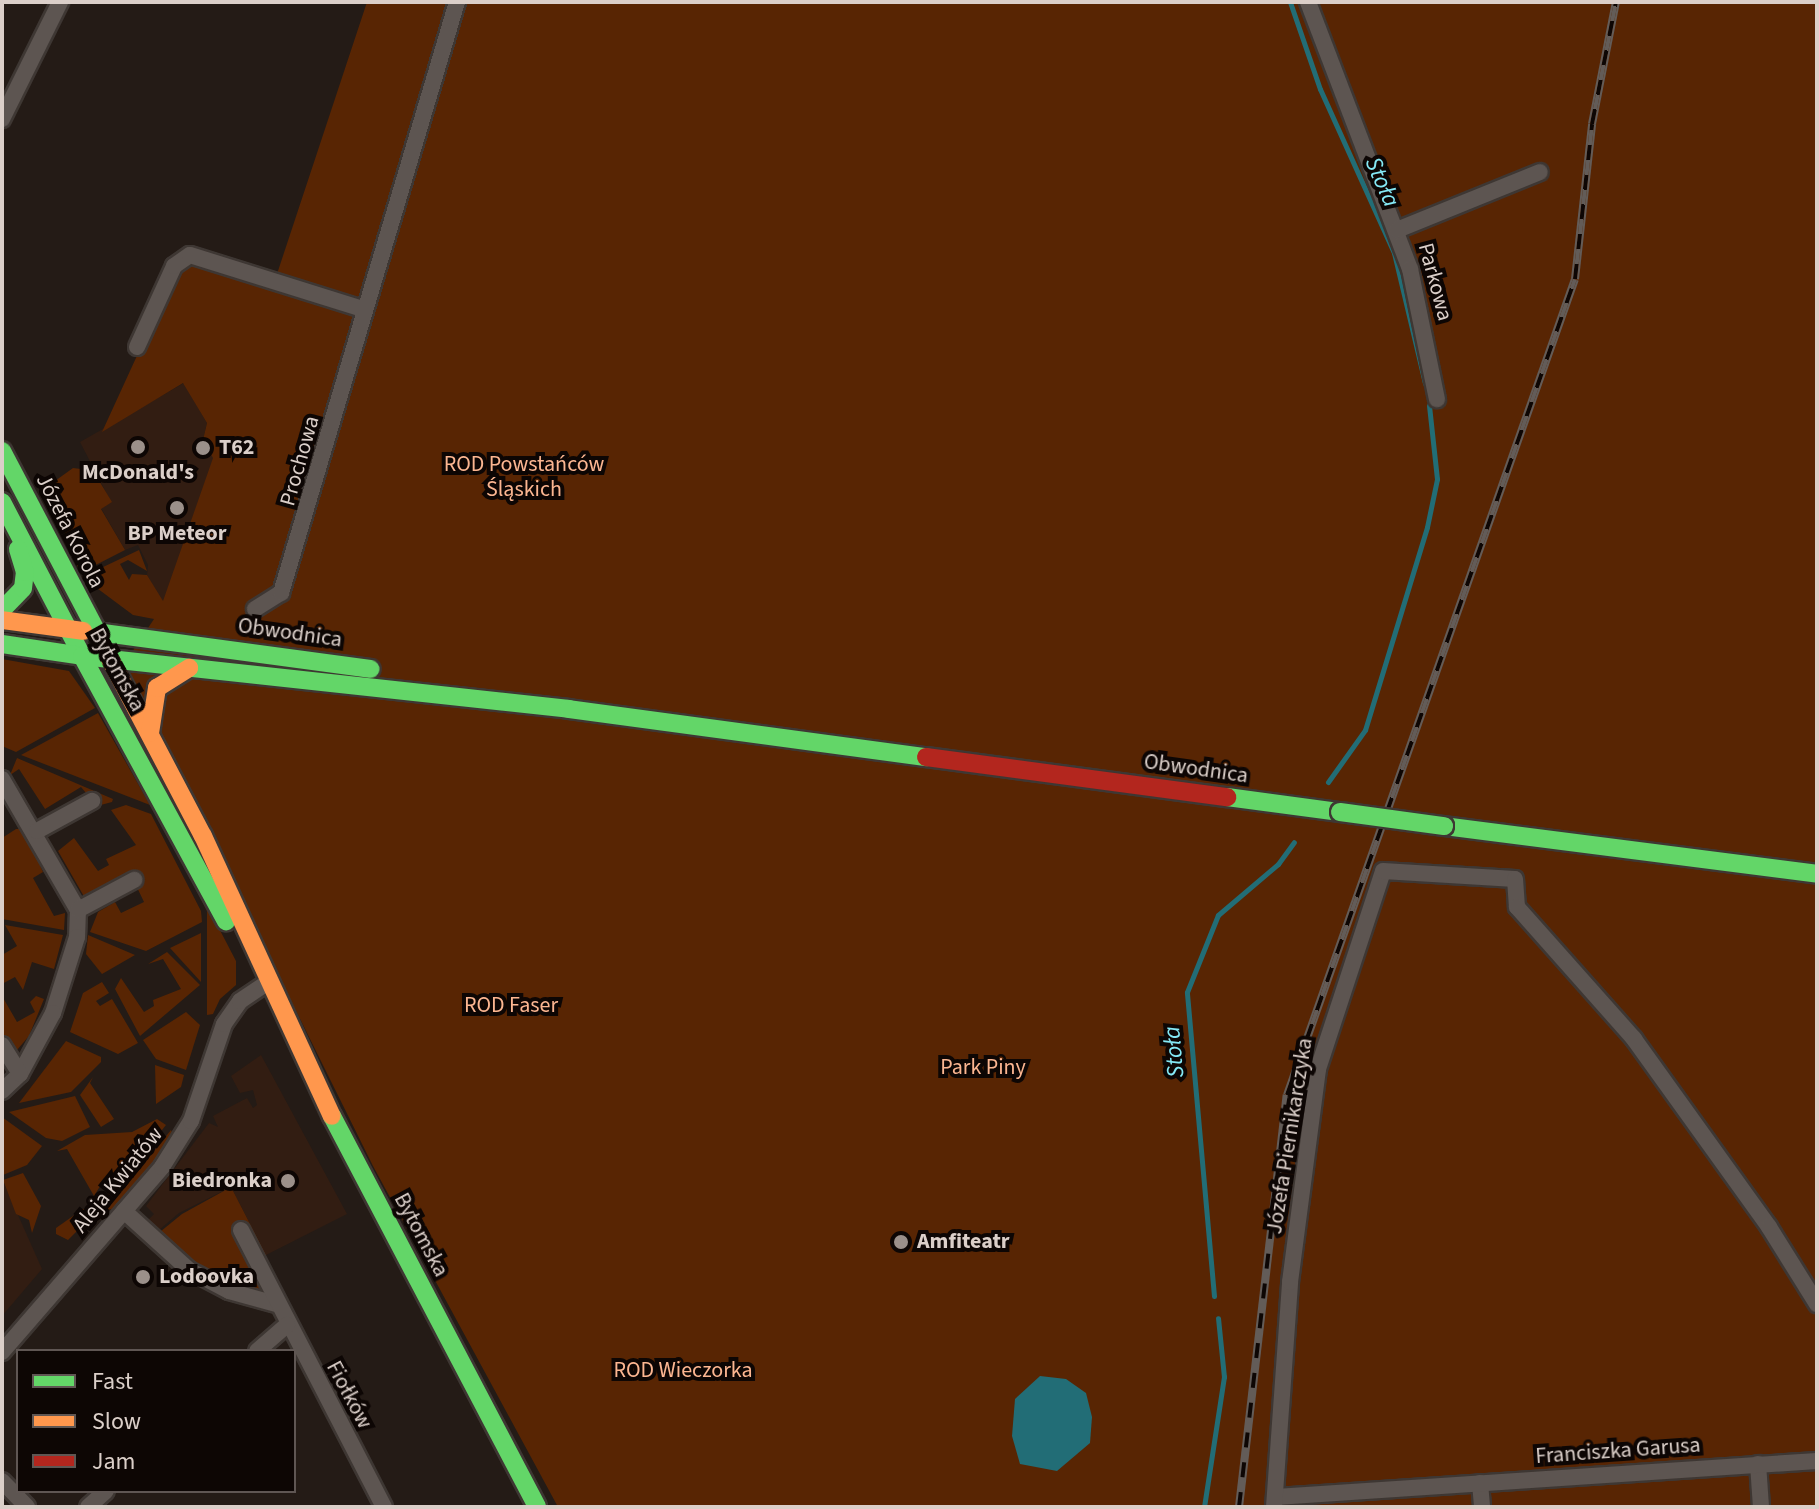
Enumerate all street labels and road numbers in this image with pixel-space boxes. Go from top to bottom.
street label: Parkowa [1412,240,1458,324]
street label: Prochowa [275,413,325,509]
street label: Józefa Korola [30,470,110,592]
street label: Obwodnica [236,613,344,653]
street label: Bytomska [83,624,151,716]
street label: Obwodnica [1142,749,1250,789]
street label: Józefa Piernikarczyka [1261,1036,1319,1236]
street label: Aleja Kwiatów [67,1122,169,1238]
street label: Bytomska [388,1189,454,1281]
street label: Fiołków [320,1357,378,1433]
street label: Franciszka Garusa [1535,1432,1701,1470]

